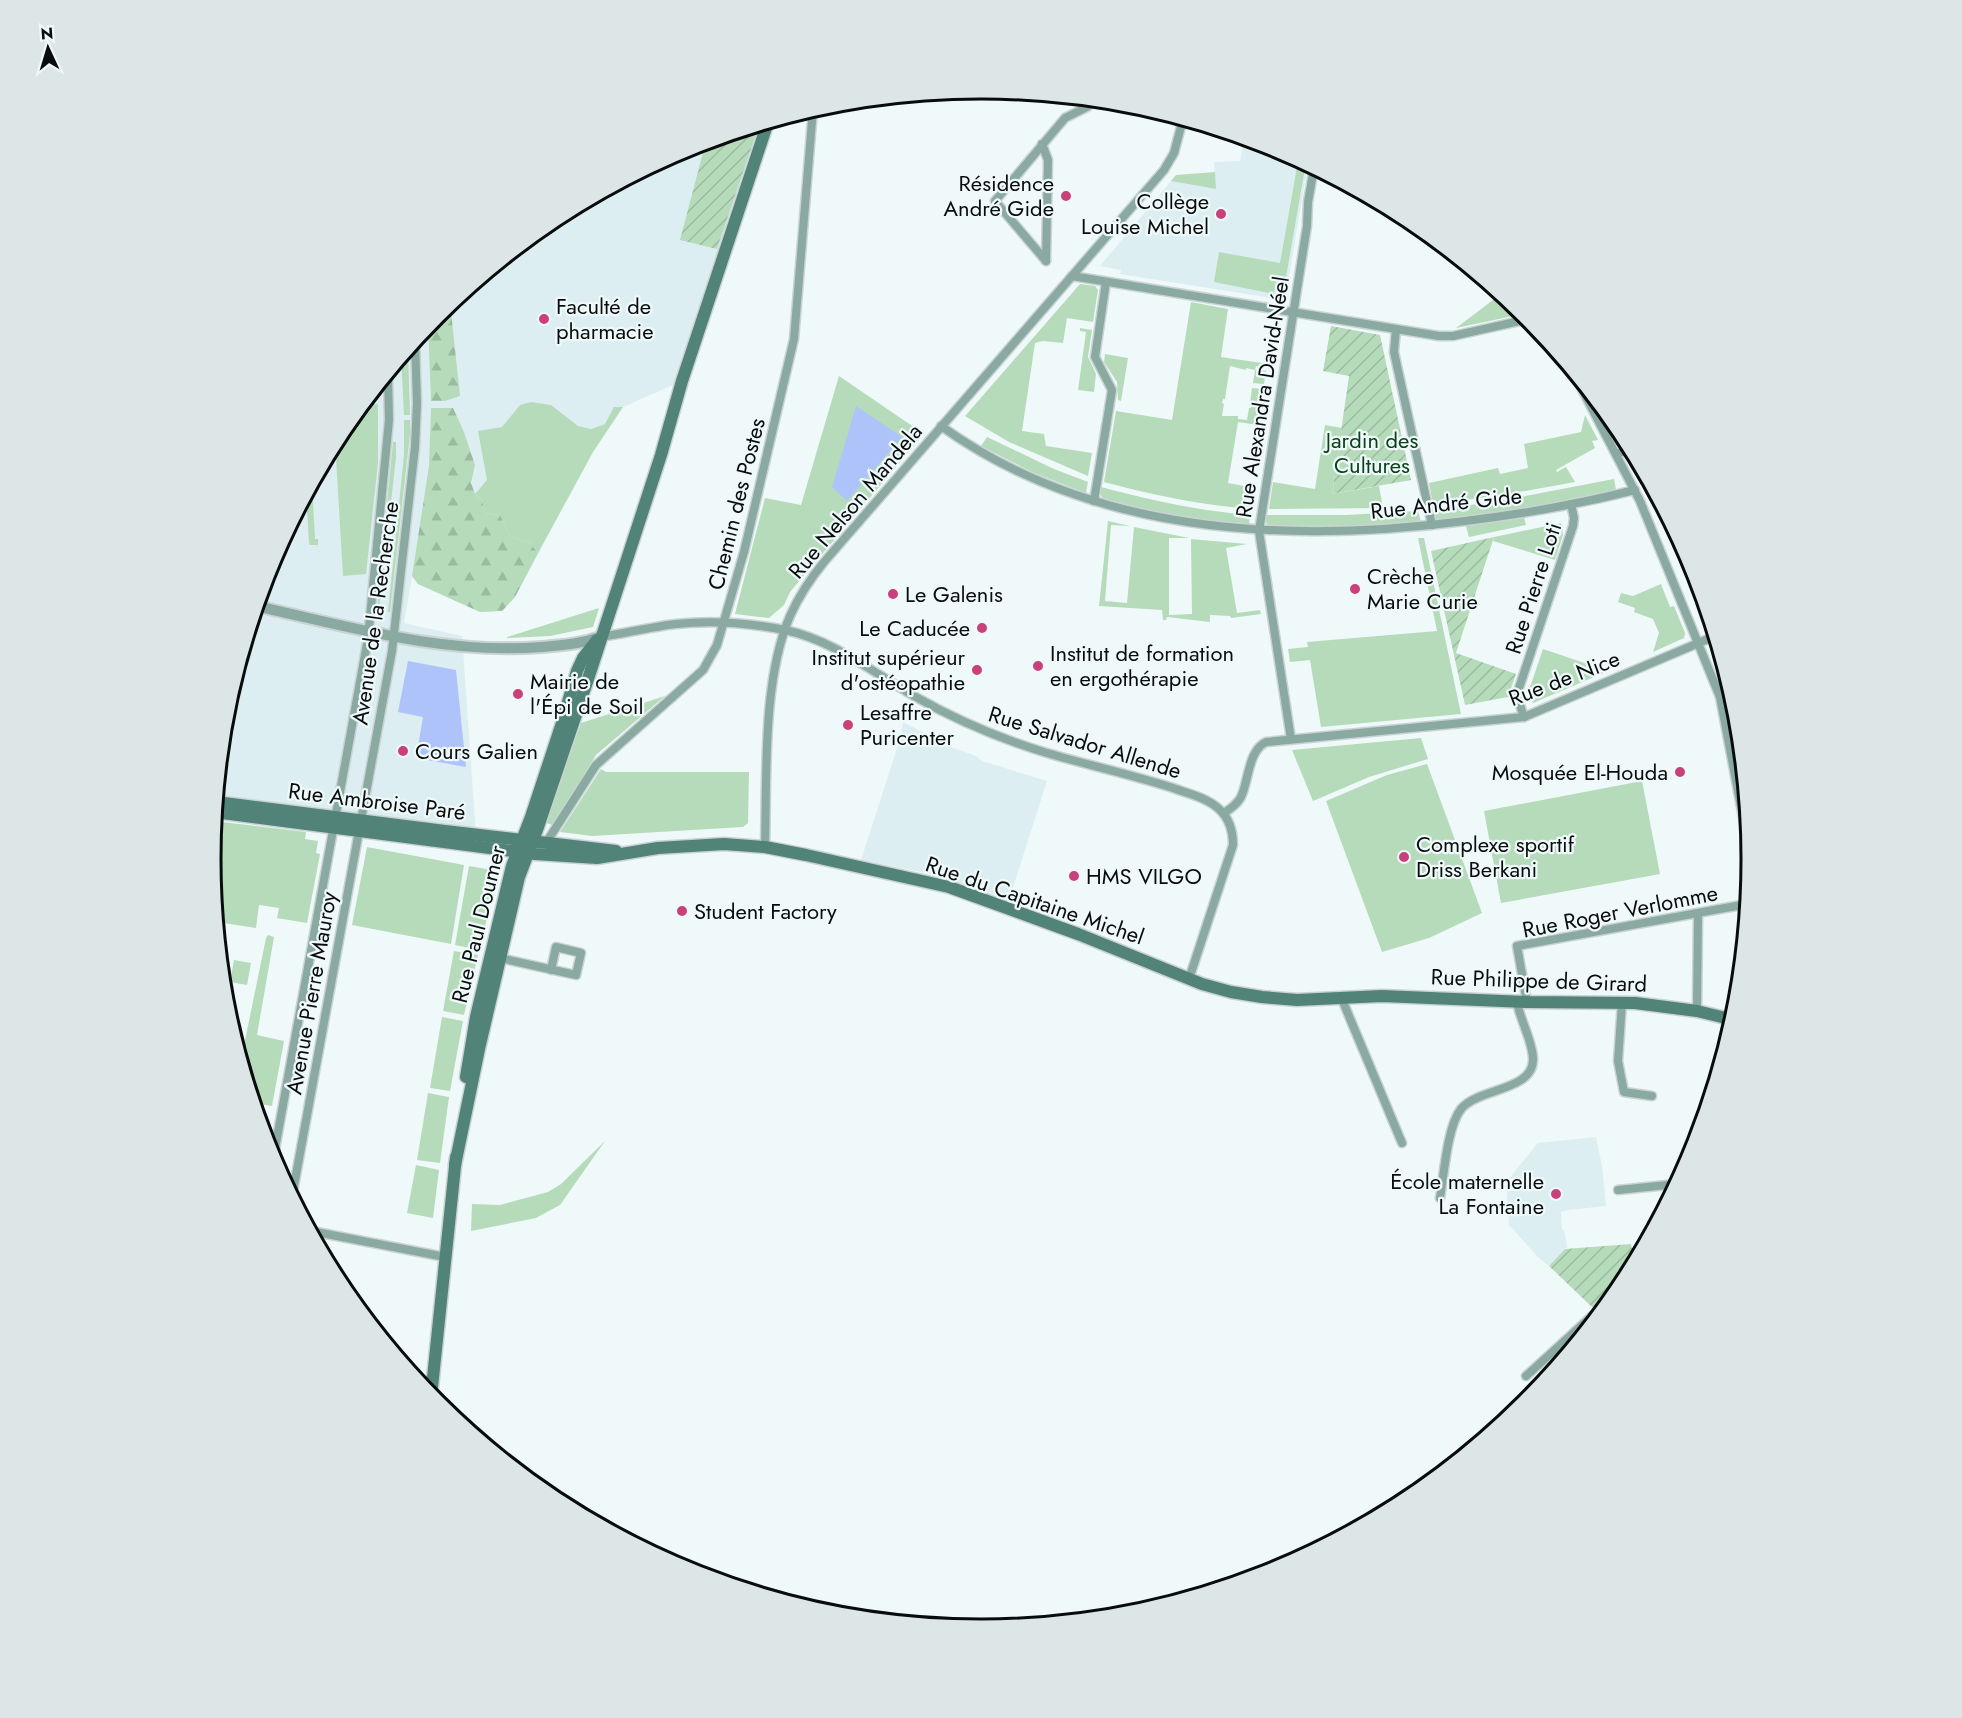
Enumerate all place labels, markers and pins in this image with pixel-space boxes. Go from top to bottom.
place label: Résidence André Gide [944,167,1054,224]
place label: Collège Louise Michel [1081,185,1209,242]
marker: Résidence André Gide [1059,189,1073,203]
marker: Collège Louise Michel [1214,207,1228,221]
place label: Faculté de pharmacie [556,290,654,347]
marker: Faculté de pharmacie [537,312,551,326]
place label: Crèche Marie Curie [1367,560,1478,617]
place label: Le Galenis [905,578,1003,610]
marker: Crèche Marie Curie [1348,582,1362,596]
marker: Le Galenis [886,587,900,601]
place label: Le Caducée [859,612,970,644]
marker: Le Caducée [975,621,989,635]
place label: Institut de formation en ergothérapie [1050,637,1234,694]
place label: Institut supérieur d'ostéopathie [812,641,965,698]
marker: Institut de formation en ergothérapie [1031,659,1045,673]
marker: Institut supérieur d'ostéopathie [970,663,984,677]
place label: Mairie de l'Épi de Soil [530,665,644,722]
marker: Mairie de l'Épi de Soil [511,687,525,701]
place label: Lesaffre Puricenter [860,696,954,753]
marker: Lesaffre Puricenter [841,718,855,732]
place label: Cours Galien [415,735,538,767]
marker: Cours Galien [396,744,410,758]
place label: Mosquée El-Houda [1492,756,1668,788]
marker: Mosquée El-Houda [1673,765,1687,779]
place label: Complexe sportif Driss Berkani [1416,828,1575,885]
marker: Complexe sportif Driss Berkani [1397,850,1411,864]
place label: HMS VILGO [1086,860,1202,892]
marker: HMS VILGO [1067,869,1081,883]
place label: Student Factory [694,895,837,927]
marker: Student Factory [675,904,689,918]
place label: École maternelle La Fontaine [1390,1165,1544,1222]
marker: École maternelle La Fontaine [1549,1187,1563,1201]

